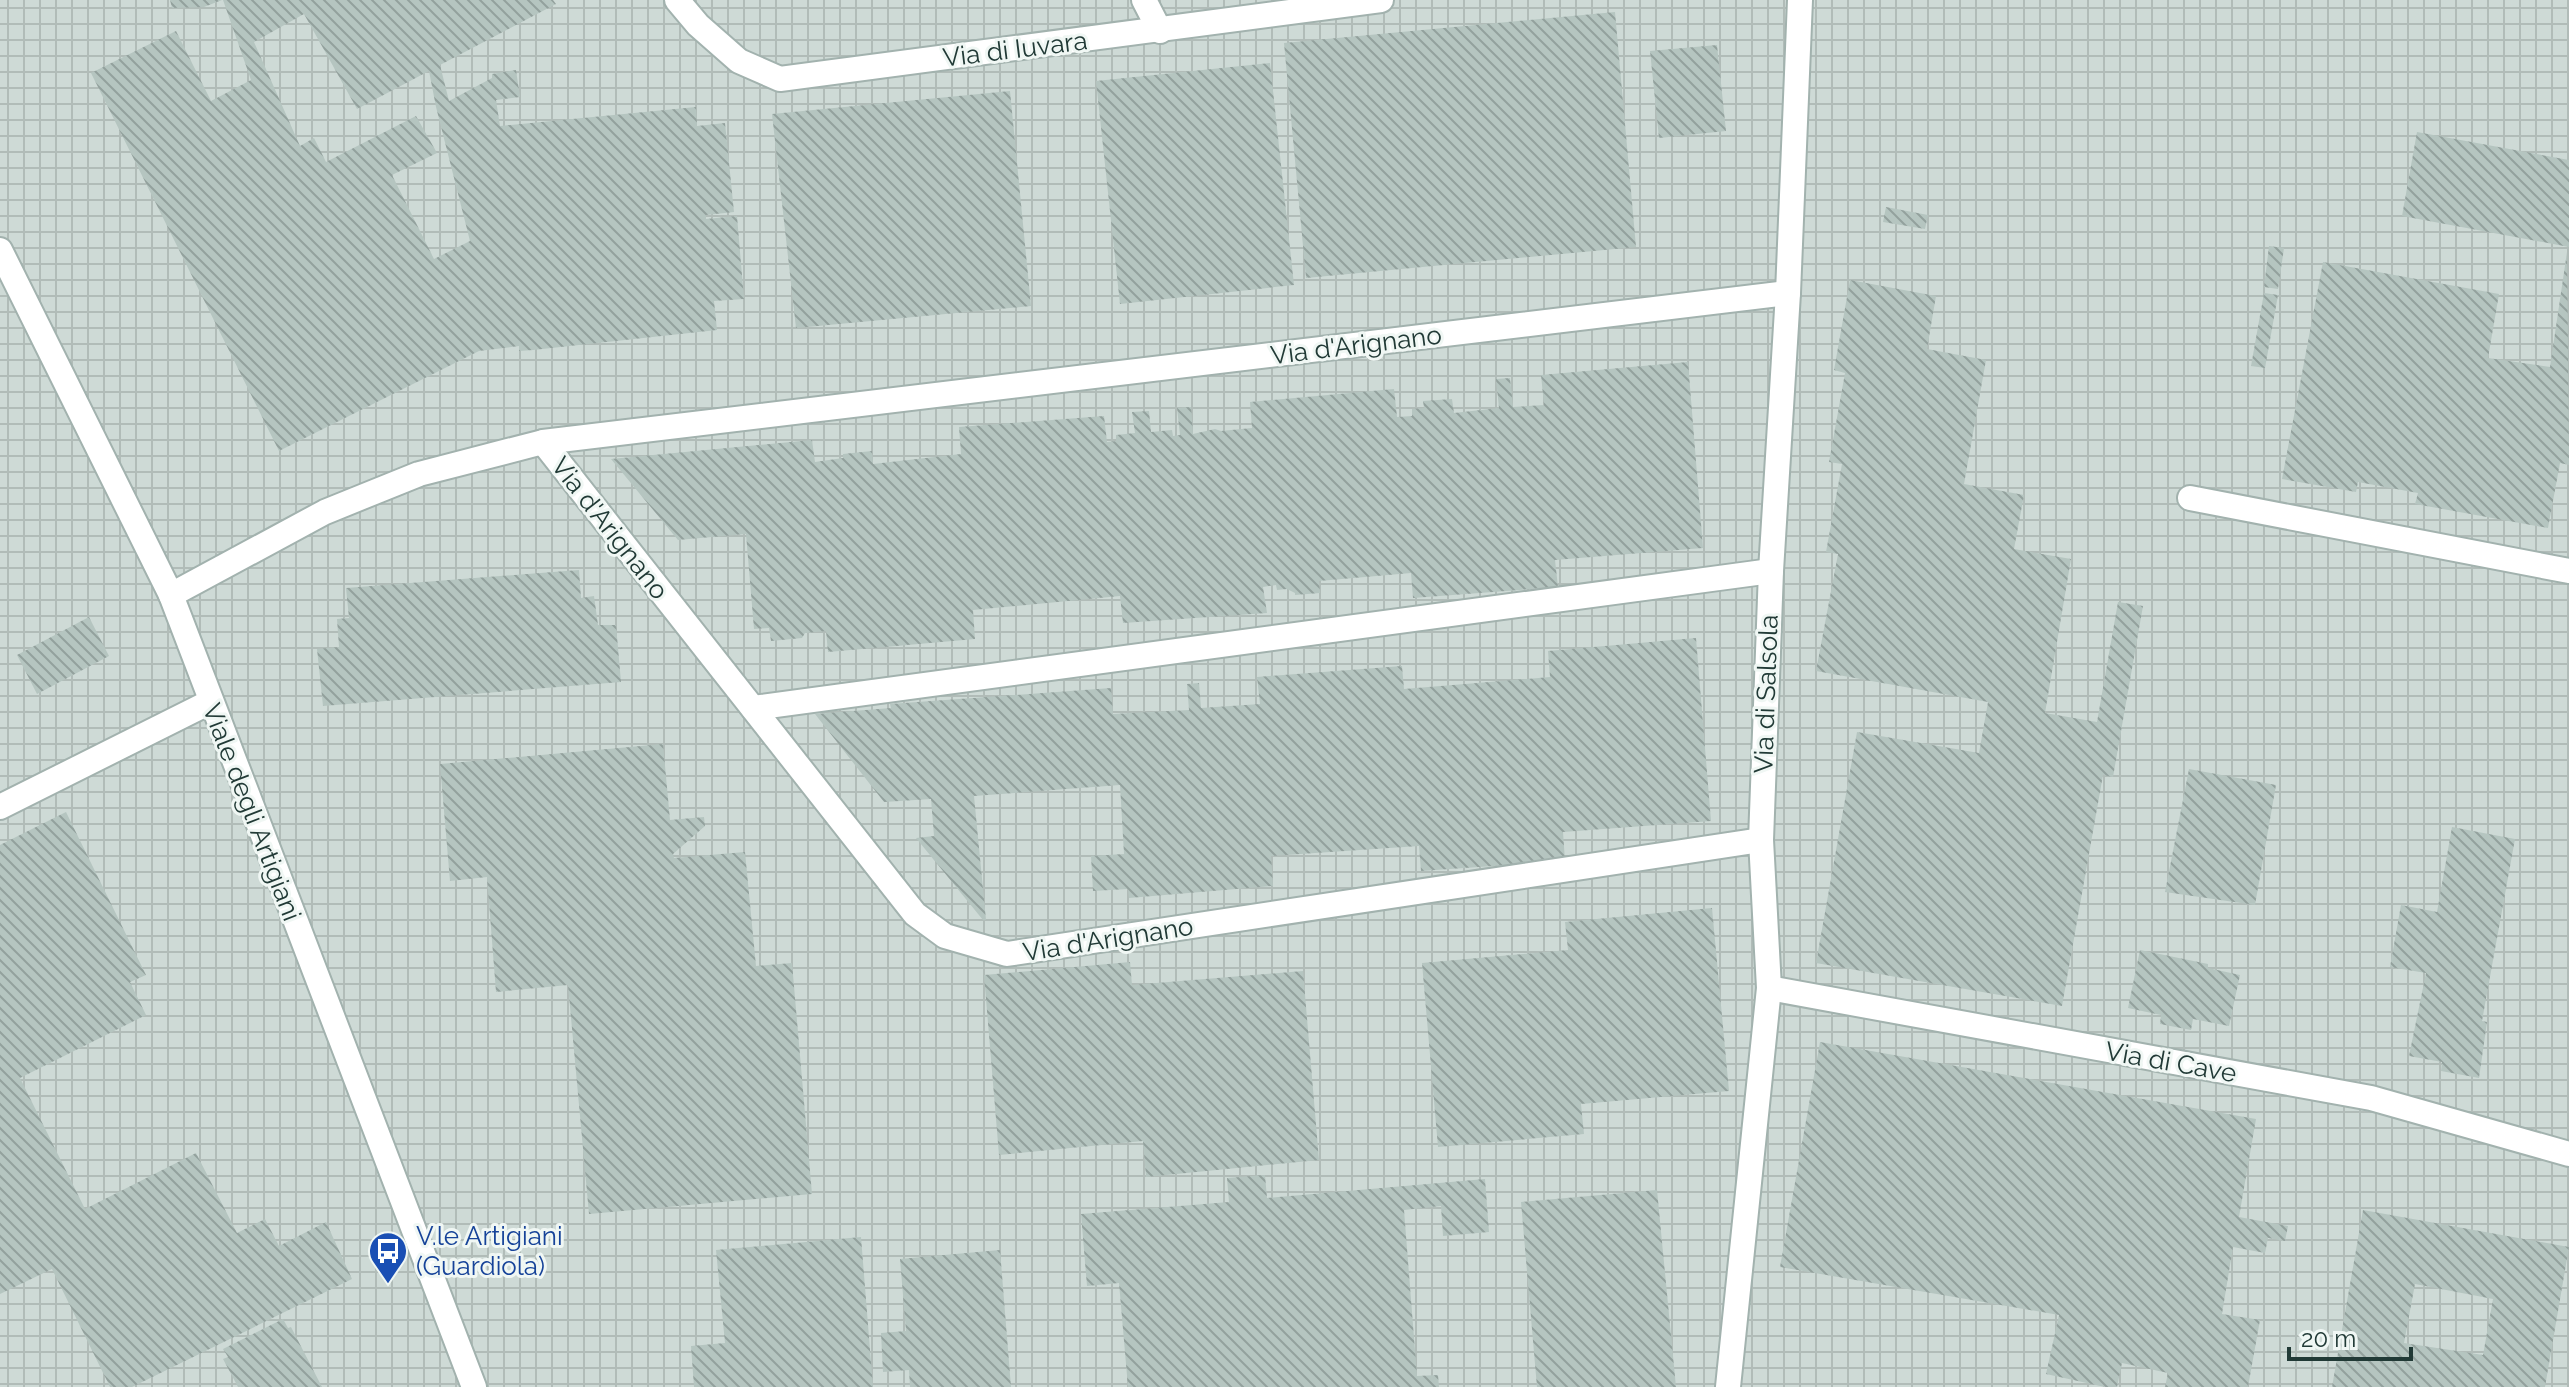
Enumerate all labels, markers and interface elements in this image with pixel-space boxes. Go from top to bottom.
street label: Via di Iuvara [941,25,1089,73]
street label: Via d'Arignano [1269,320,1443,370]
street label: Via d'Arignano [545,451,675,605]
street label: Via di Salsola [1748,614,1784,774]
street label: Viale degli Artigiani [197,699,307,925]
street label: Via d'Arignano [1021,911,1195,967]
street label: Via di Cave [2103,1036,2239,1088]
place label: V.le Artigiani (Guardiola) [416,1221,563,1281]
bus stop icon: V.le Artigiani (Guardiola) [367,1230,409,1285]
scale bar [2289,1311,2411,1361]
text: 20 m [2301,1324,2356,1353]

